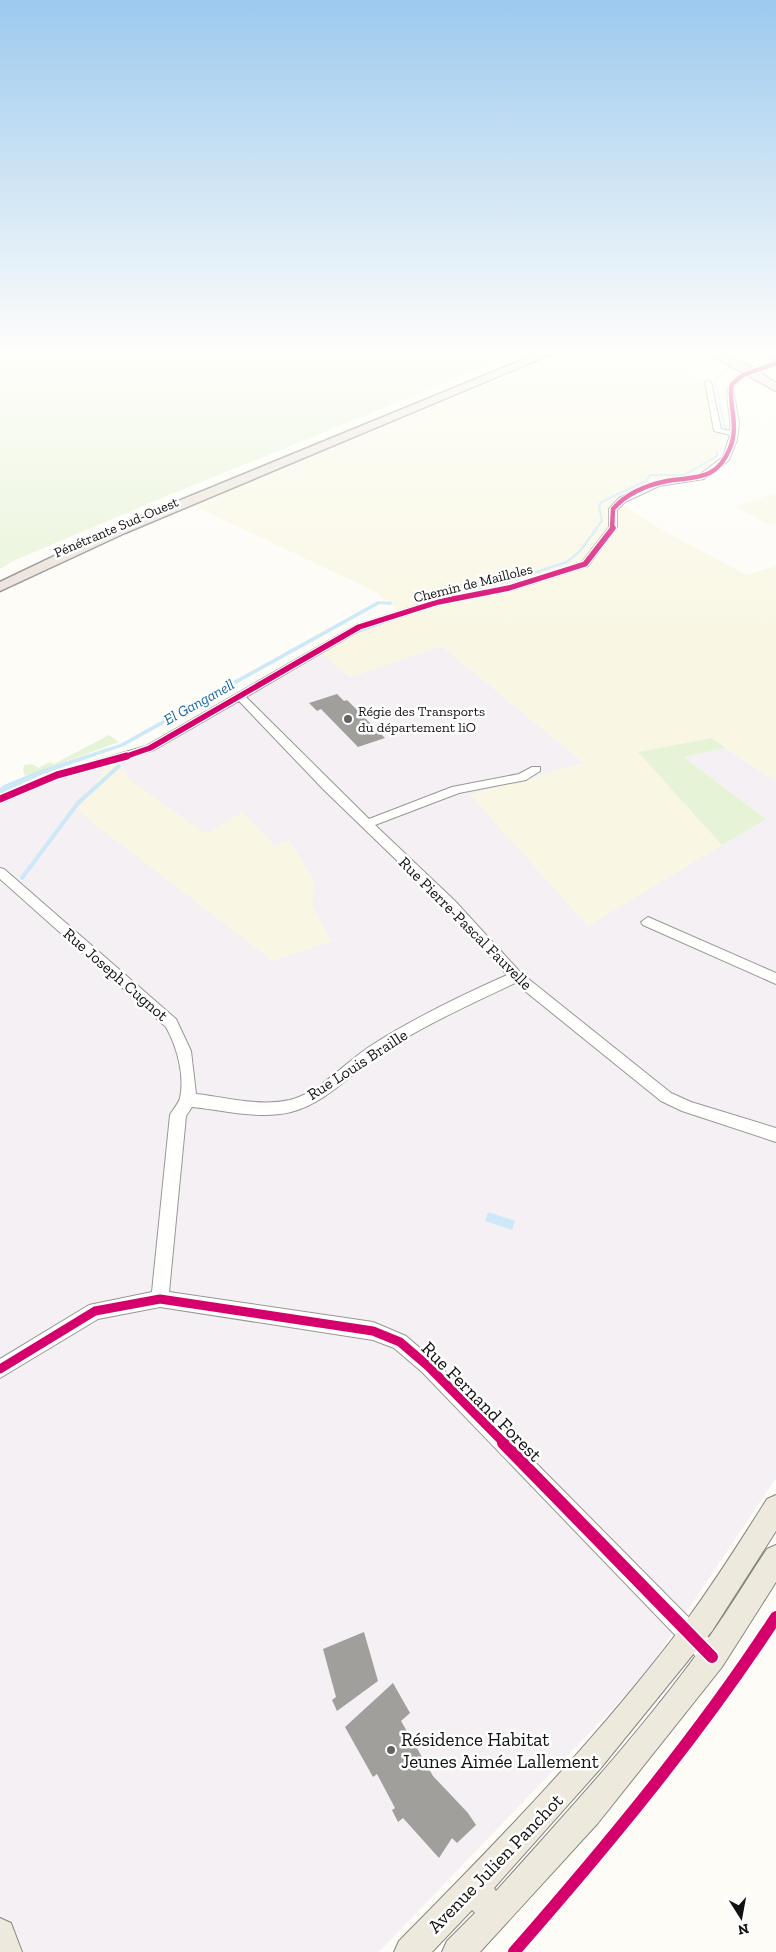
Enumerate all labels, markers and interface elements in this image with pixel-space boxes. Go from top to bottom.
street label: Pénétrante Sud-Ouest [51,493,182,561]
street label: Chemin de Mailloles [412,560,534,606]
water label: El Ganganell [161,675,237,729]
place label: Régie des Transports du département liO [358,703,485,736]
marker: Régie des Transports du département liO [342,713,354,725]
street label: Rue Pierre-Pascal Fauvelle [395,853,536,994]
street label: Rue Joseph Cugnot [60,924,172,1025]
street label: Rue Louis Braille [304,1025,411,1104]
street label: Rue Fernand Forest [417,1336,547,1466]
place label: Résidence Habitat Jeunes Aimée Lallement [401,1728,599,1773]
marker: Résidence Habitat Jeunes Aimée Lallement [385,1744,397,1756]
street label: Avenue Julien Panchot [423,1789,568,1938]
north arrow [716,1892,766,1942]
text: N [736,1920,750,1939]

